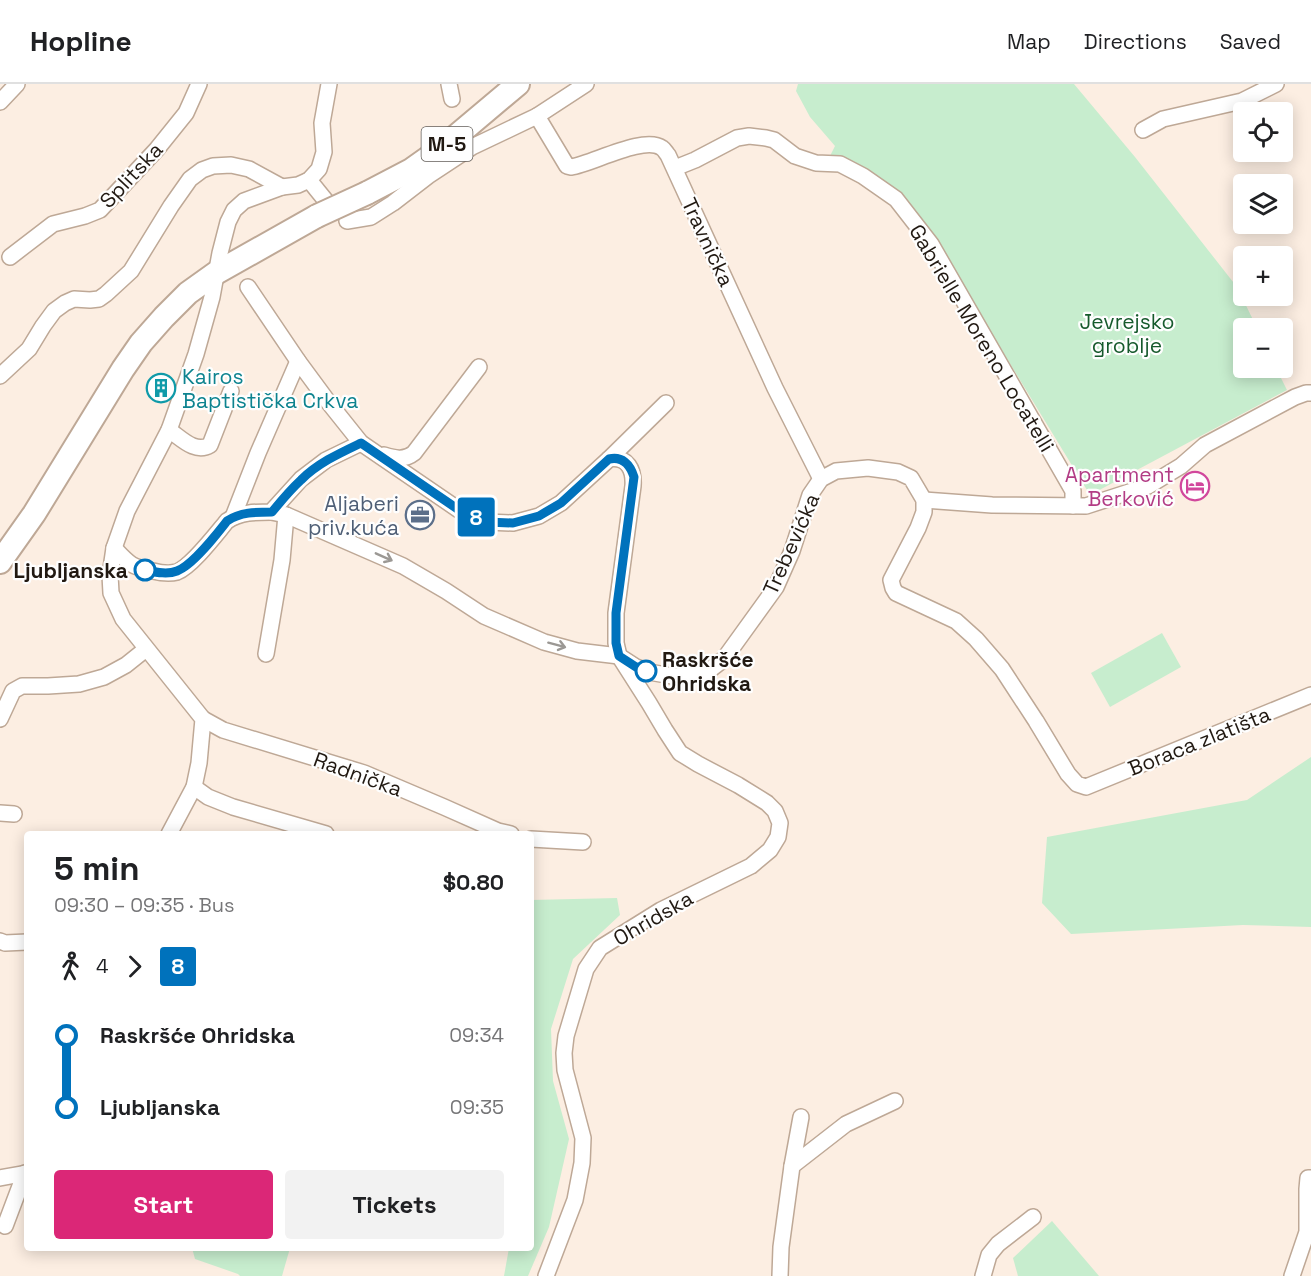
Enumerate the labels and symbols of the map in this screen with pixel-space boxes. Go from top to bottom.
road number: M-5 [422,127,472,161]
street label: Splitska [94,136,168,214]
street label: Travnička [676,193,740,291]
street label: Gabrielle Moreno Locatelli [903,219,1061,457]
park label: Jevrejsko groblje [1079,308,1175,359]
place label: Kairos Baptistička Crkva [182,363,358,414]
building icon: Kairos Baptistička Crkva [145,372,177,404]
place label: Apartment Berković [1065,461,1174,512]
hotel icon: Apartment Berković [1179,470,1211,502]
street label: Trebevićka [757,489,825,599]
place label: Aljaberi priv.kuća [308,490,399,541]
line badge: 8 [456,498,496,536]
office icon: Aljaberi priv.kuća [404,499,436,531]
one-way arrow [374,552,392,564]
place label: Ljubljanska [14,557,128,584]
marker: Ljubljanska [134,559,156,581]
one-way arrow [547,640,566,652]
place label: Raskršće Ohridska [662,646,754,697]
marker: Raskršće Ohridska [635,660,657,682]
street label: Boraca zlatišta [1124,700,1274,782]
street label: Radnička [310,746,406,802]
street label: Ohridska [608,884,698,952]

